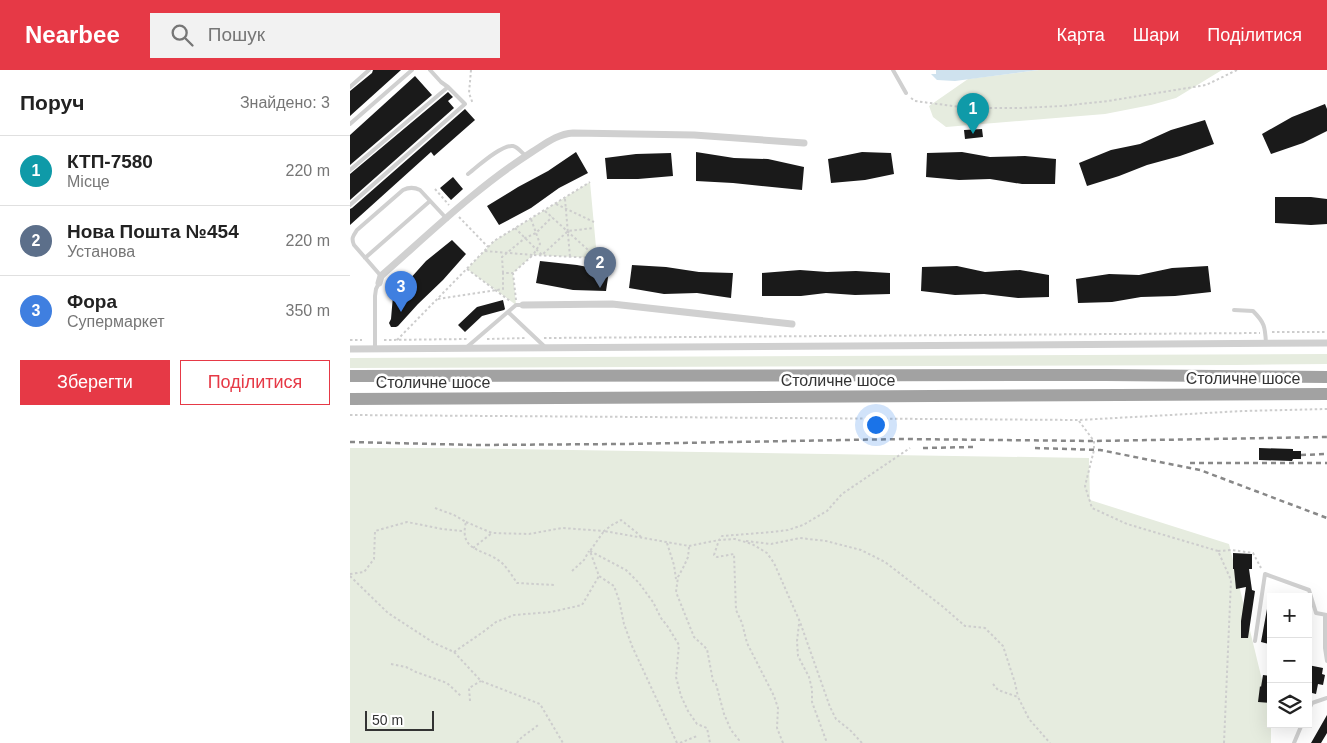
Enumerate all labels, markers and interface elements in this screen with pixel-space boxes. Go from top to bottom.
search box [150,13,500,58]
text: Nearbee [25,21,120,48]
icon: search [168,21,196,49]
text: Пошук [208,24,265,45]
text: Карта [1057,25,1105,45]
text: Шари [1133,25,1179,45]
text: Поділитися [1207,25,1302,45]
text: Поруч [20,91,84,114]
pin: 1 [957,93,989,134]
text: Знайдено: 3 [240,94,330,111]
text: КТП-7580 [67,151,153,172]
text: 1 [32,162,40,179]
text: 220 m [286,162,330,179]
text: Місце [67,173,110,190]
text: Нова Пошта №454 [67,221,239,242]
text: 2 [32,232,40,249]
text: 220 m [286,232,330,249]
text: Установа [67,243,135,260]
pin: 2 [584,247,616,288]
pin: 3 [385,271,417,312]
text: Фора [67,291,117,312]
text: 3 [32,302,40,319]
text: 350 m [286,302,330,319]
text: Супермаркет [67,313,165,330]
button: Зберегти [20,360,170,405]
button: Поділитися [180,360,330,405]
street label: Столичне шосе [1186,370,1300,387]
street label: Столичне шосе [781,372,895,389]
street label: Столичне шосе [376,374,490,391]
your location [863,412,889,438]
map controls [1267,593,1312,728]
button: + [1267,593,1312,638]
button: − [1267,638,1312,683]
button: layers [1267,683,1312,728]
scale bar [365,708,434,731]
text: 50 m [372,712,403,728]

